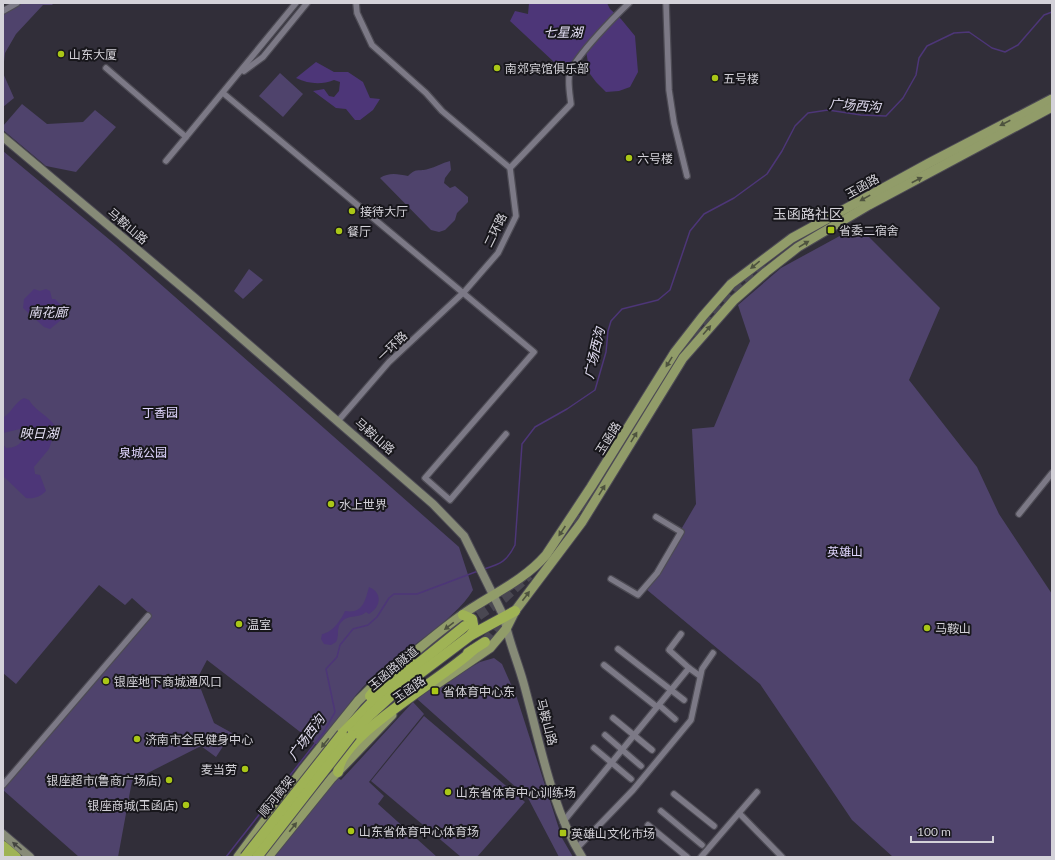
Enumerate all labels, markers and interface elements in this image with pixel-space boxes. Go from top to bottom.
water label: 七星湖 [543,24,584,40]
place label: 山东大厦 [69,47,117,62]
marker: 山东大厦 [56,49,66,59]
place label: 南郊宾馆俱乐部 [505,61,589,76]
marker: 南郊宾馆俱乐部 [492,63,502,73]
place label: 五号楼 [723,71,759,86]
marker: 五号楼 [710,73,720,83]
water label: 广场西沟 [828,95,883,115]
one-way arrow [999,120,1011,127]
place label: 六号楼 [637,151,673,166]
marker: 六号楼 [624,153,634,163]
street label: 玉函路 [843,171,881,201]
one-way arrow [911,177,923,183]
one-way arrow [860,194,871,201]
place label: 接待大厅 [360,204,408,219]
street label: 马鞍山路 [105,205,151,247]
district label: 玉函路社区 [773,205,843,222]
marker: 接待大厅 [347,206,357,216]
street label: 二环路 [480,211,510,249]
place label: 省委二宿舍 [839,223,899,238]
place label: 餐厅 [347,224,371,239]
marker: 省委二宿舍 [826,225,836,235]
marker: 餐厅 [334,226,344,236]
one-way arrow [799,240,809,248]
one-way arrow [749,261,760,270]
water label: 南花廊 [28,304,69,320]
water label: 广场西沟 [580,324,608,380]
one-way arrow [703,325,712,336]
street label: 一环路 [374,328,410,364]
one-way arrow [665,357,673,367]
park label: 丁香园 [142,405,178,420]
street label: 马鞍山路 [352,415,398,457]
street label: 玉函路 [592,419,624,457]
water label: 映日湖 [19,425,60,441]
one-way arrow [631,432,638,443]
park label: 泉城公园 [119,445,167,460]
one-way arrow [598,485,606,496]
place label: 水上世界 [339,497,387,512]
marker: 水上世界 [326,499,336,509]
one-way arrow [558,526,566,537]
park label: 英雄山 [827,544,863,559]
one-way arrow [522,591,530,601]
place label: 温室 [247,617,271,632]
marker: 温室 [234,619,244,629]
one-way arrow [444,621,455,630]
place label: 马鞍山 [935,621,971,636]
marker: 马鞍山 [922,623,932,633]
street label: 玉函路隧道 [365,643,421,693]
street label: 玉函路 [390,673,428,705]
place label: 银座地下商城通风口 [114,674,222,689]
marker: 银座地下商城通风口 [101,676,111,686]
place label: 省体育中心东 [443,684,515,699]
marker: 省体育中心东 [430,686,440,696]
street label: 马鞍山路 [534,697,560,747]
water label: 广场西沟 [284,710,329,763]
place label: 济南市全民健身中心 [145,732,253,747]
marker: 济南市全民健身中心 [132,734,142,744]
one-way arrow [321,737,329,748]
place label: 麦当劳 [201,762,237,777]
marker: 麦当劳 [240,764,250,774]
place label: 银座超市(鲁商广场店) [47,773,161,788]
street label: 顺河高架 [255,773,297,819]
marker: 银座超市(鲁商广场店) [164,775,174,785]
place label: 山东省体育中心训练场 [456,785,576,800]
marker: 山东省体育中心训练场 [443,787,453,797]
place label: 银座商城(玉函店) [88,798,178,813]
marker: 银座商城(玉函店) [181,800,191,810]
scale bar [911,818,993,844]
one-way arrow [288,821,297,832]
place label: 山东省体育中心体育场 [359,824,479,839]
text: 100 m [917,824,951,839]
marker: 山东省体育中心体育场 [346,826,356,836]
place label: 英雄山文化市场 [571,826,655,841]
marker: 英雄山文化市场 [558,828,568,838]
one-way arrow [11,841,22,850]

